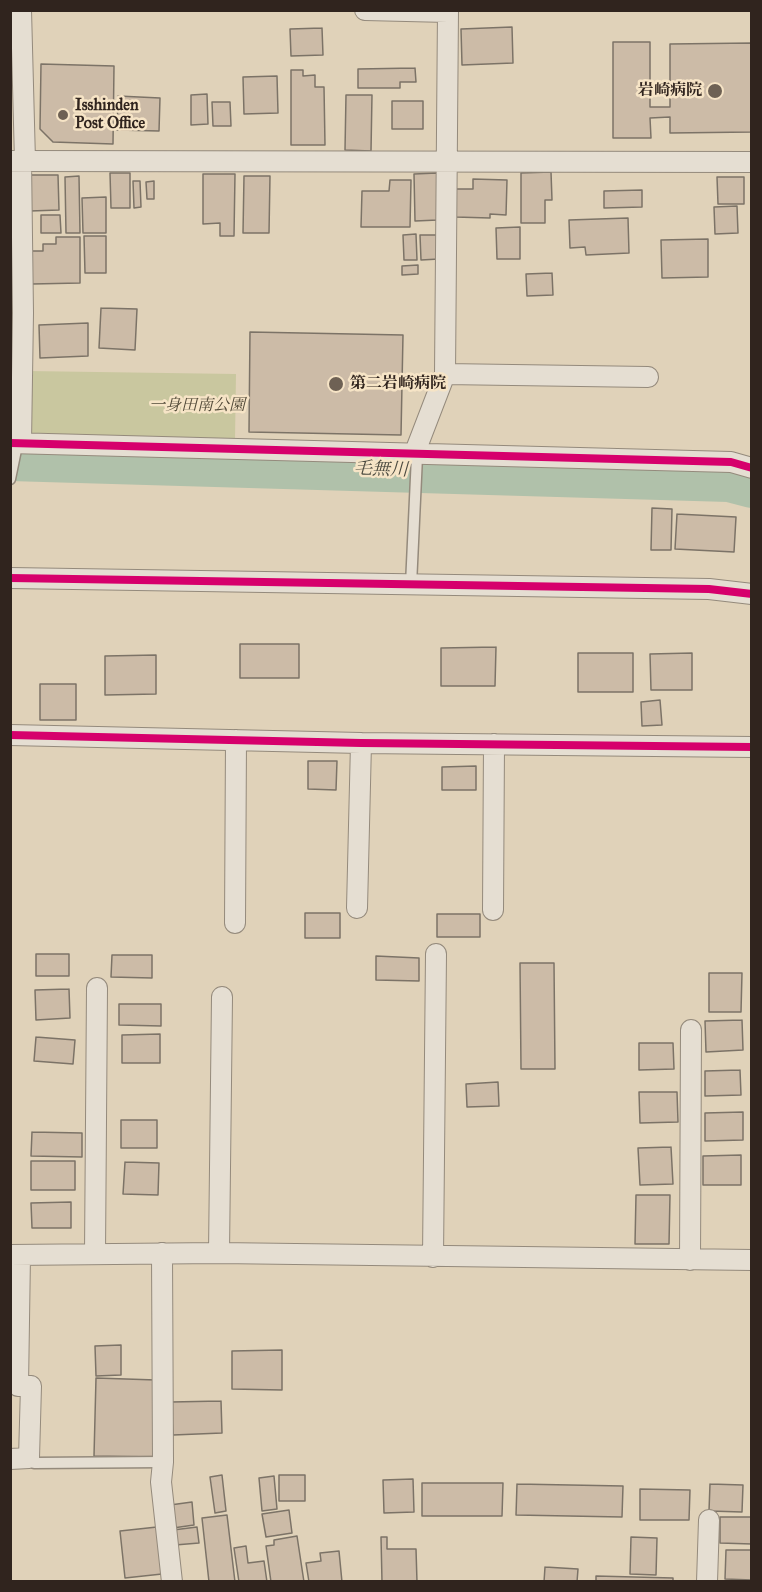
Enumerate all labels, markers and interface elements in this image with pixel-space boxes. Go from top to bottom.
place label: 岩崎病院 [638,81,702,101]
marker: 岩崎病院 [706,82,724,100]
place label: Isshinden Post Office [75,96,145,134]
marker: Isshinden Post Office [56,108,70,122]
place label: 第二岩崎病院 [350,374,446,394]
marker: 第二岩崎病院 [327,375,345,393]
park label: 一身田南公園 [149,396,245,416]
water label: 毛無川 [354,458,408,482]

